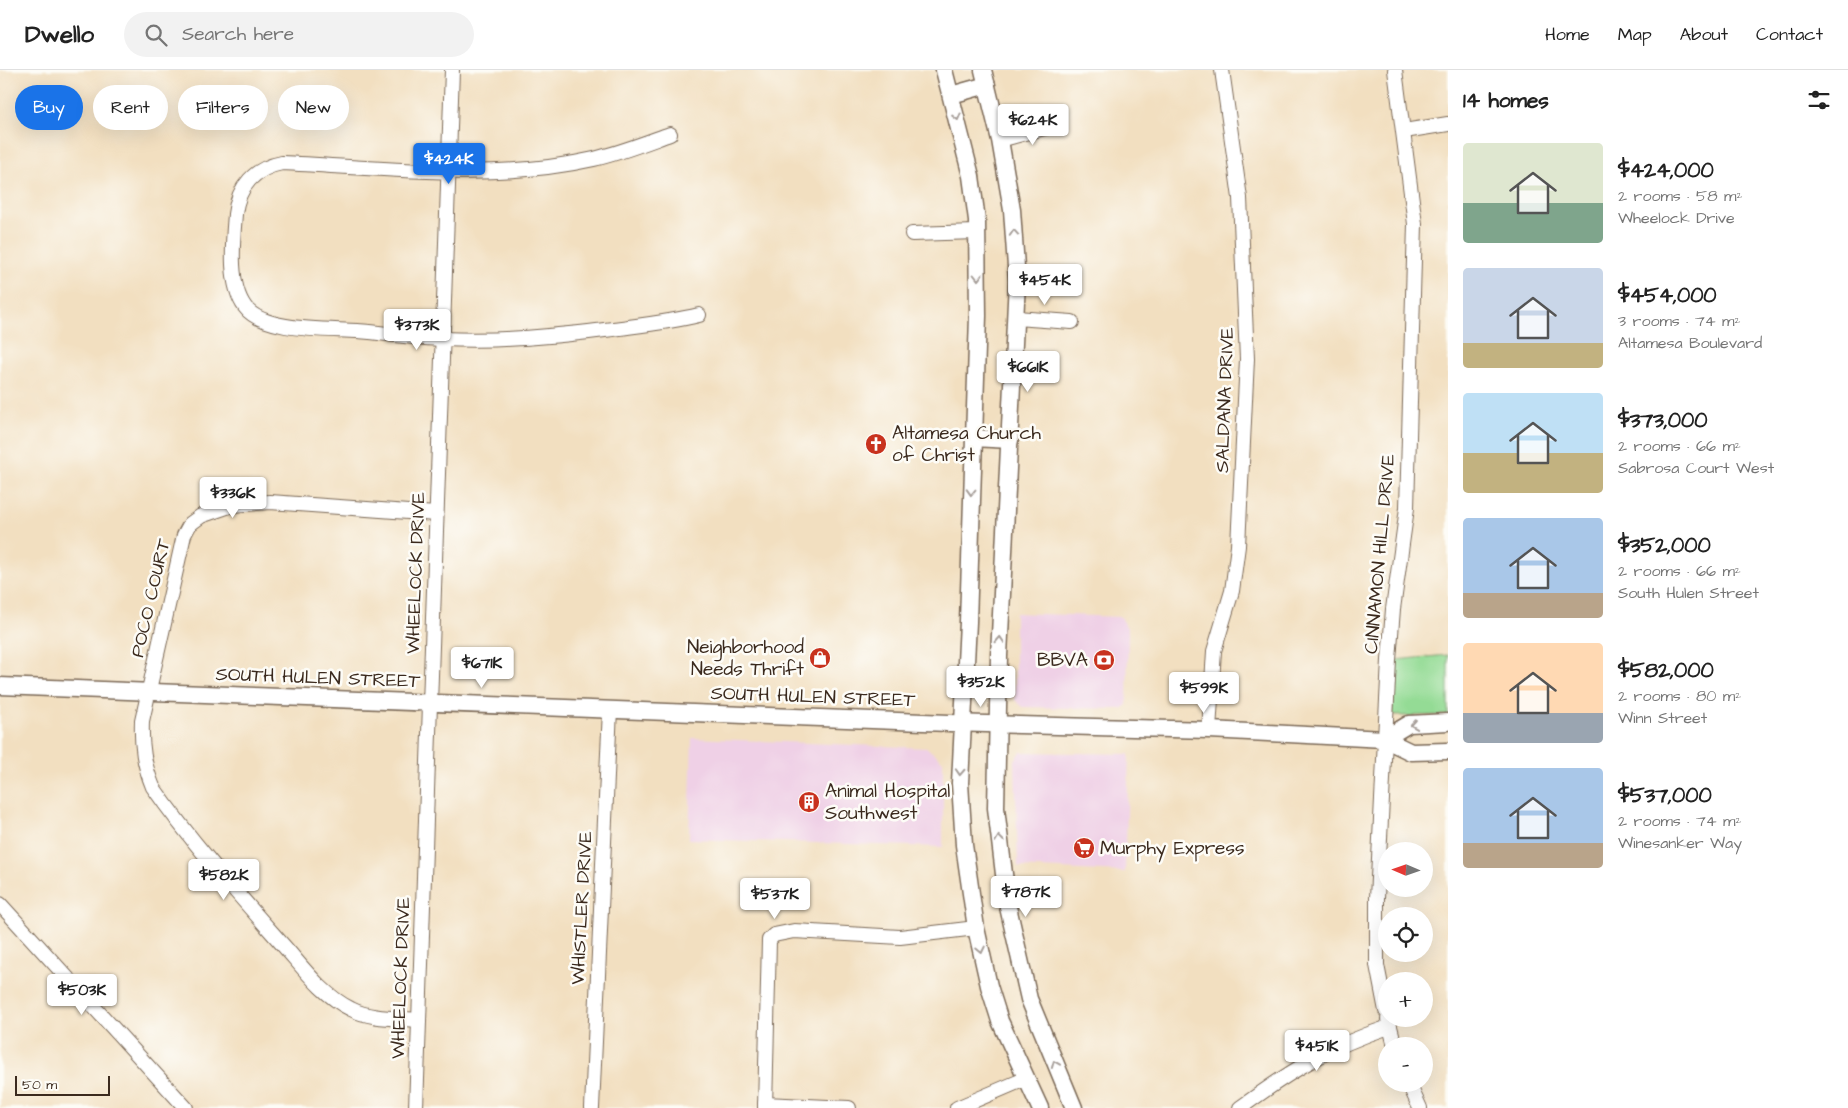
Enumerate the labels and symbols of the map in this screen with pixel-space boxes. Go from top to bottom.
pin: $624K [998,104,1068,146]
one-way arrow [951,113,962,121]
pin: $424K [414,142,484,185]
one-way arrow [1009,229,1020,237]
pin: $454K [1010,264,1080,306]
one-way arrow [973,274,983,282]
pin: $373K [382,308,452,351]
street label: SALDANA DRIVE [1209,327,1241,473]
pin: $661K [993,350,1063,393]
place label: Altamesa Church of Christ [892,420,1041,469]
church icon: Altamesa Church of Christ [864,432,888,456]
street label: CINNAMON HILL DRIVE [1358,453,1402,655]
pin: $336K [198,476,268,519]
one-way arrow [966,488,977,496]
street label: WHEELOCK DRIVE [400,491,432,655]
street label: POCO COURT [124,536,178,660]
place label: Neighborhood Needs Thrift [687,634,804,683]
one-way arrow [995,636,1006,644]
pin: $671K [447,646,517,689]
shop icon: Neighborhood Needs Thrift [808,646,832,670]
place label: BBVA [1037,647,1088,674]
bank icon: BBVA [1092,648,1116,672]
street label: SOUTH HULEN STREET [215,661,421,695]
pin: $352K [946,666,1016,708]
pin: $599K [1169,672,1239,714]
street label: SOUTH HULEN STREET [710,680,916,714]
one-way arrow [1410,719,1418,730]
one-way arrow [955,768,966,776]
place label: Animal Hospital Southwest [825,778,950,827]
building icon: Animal Hospital Southwest [797,790,821,814]
street label: WHISTLER DRIVE [564,831,600,985]
one-way arrow [994,835,1005,843]
place label: Murphy Express [1100,835,1244,863]
supermarket icon: Murphy Express [1072,836,1096,860]
north arrow [1378,842,1432,898]
pin: $582K [189,858,259,901]
pin: $787K [991,876,1061,918]
pin: $537K [740,878,810,920]
street label: WHEELOCK DRIVE [385,896,417,1060]
one-way arrow [975,946,986,955]
pin: $503K [47,974,117,1016]
pin: $451K [1282,1030,1352,1072]
one-way arrow [1050,1060,1060,1068]
scale bar [15,1073,110,1096]

